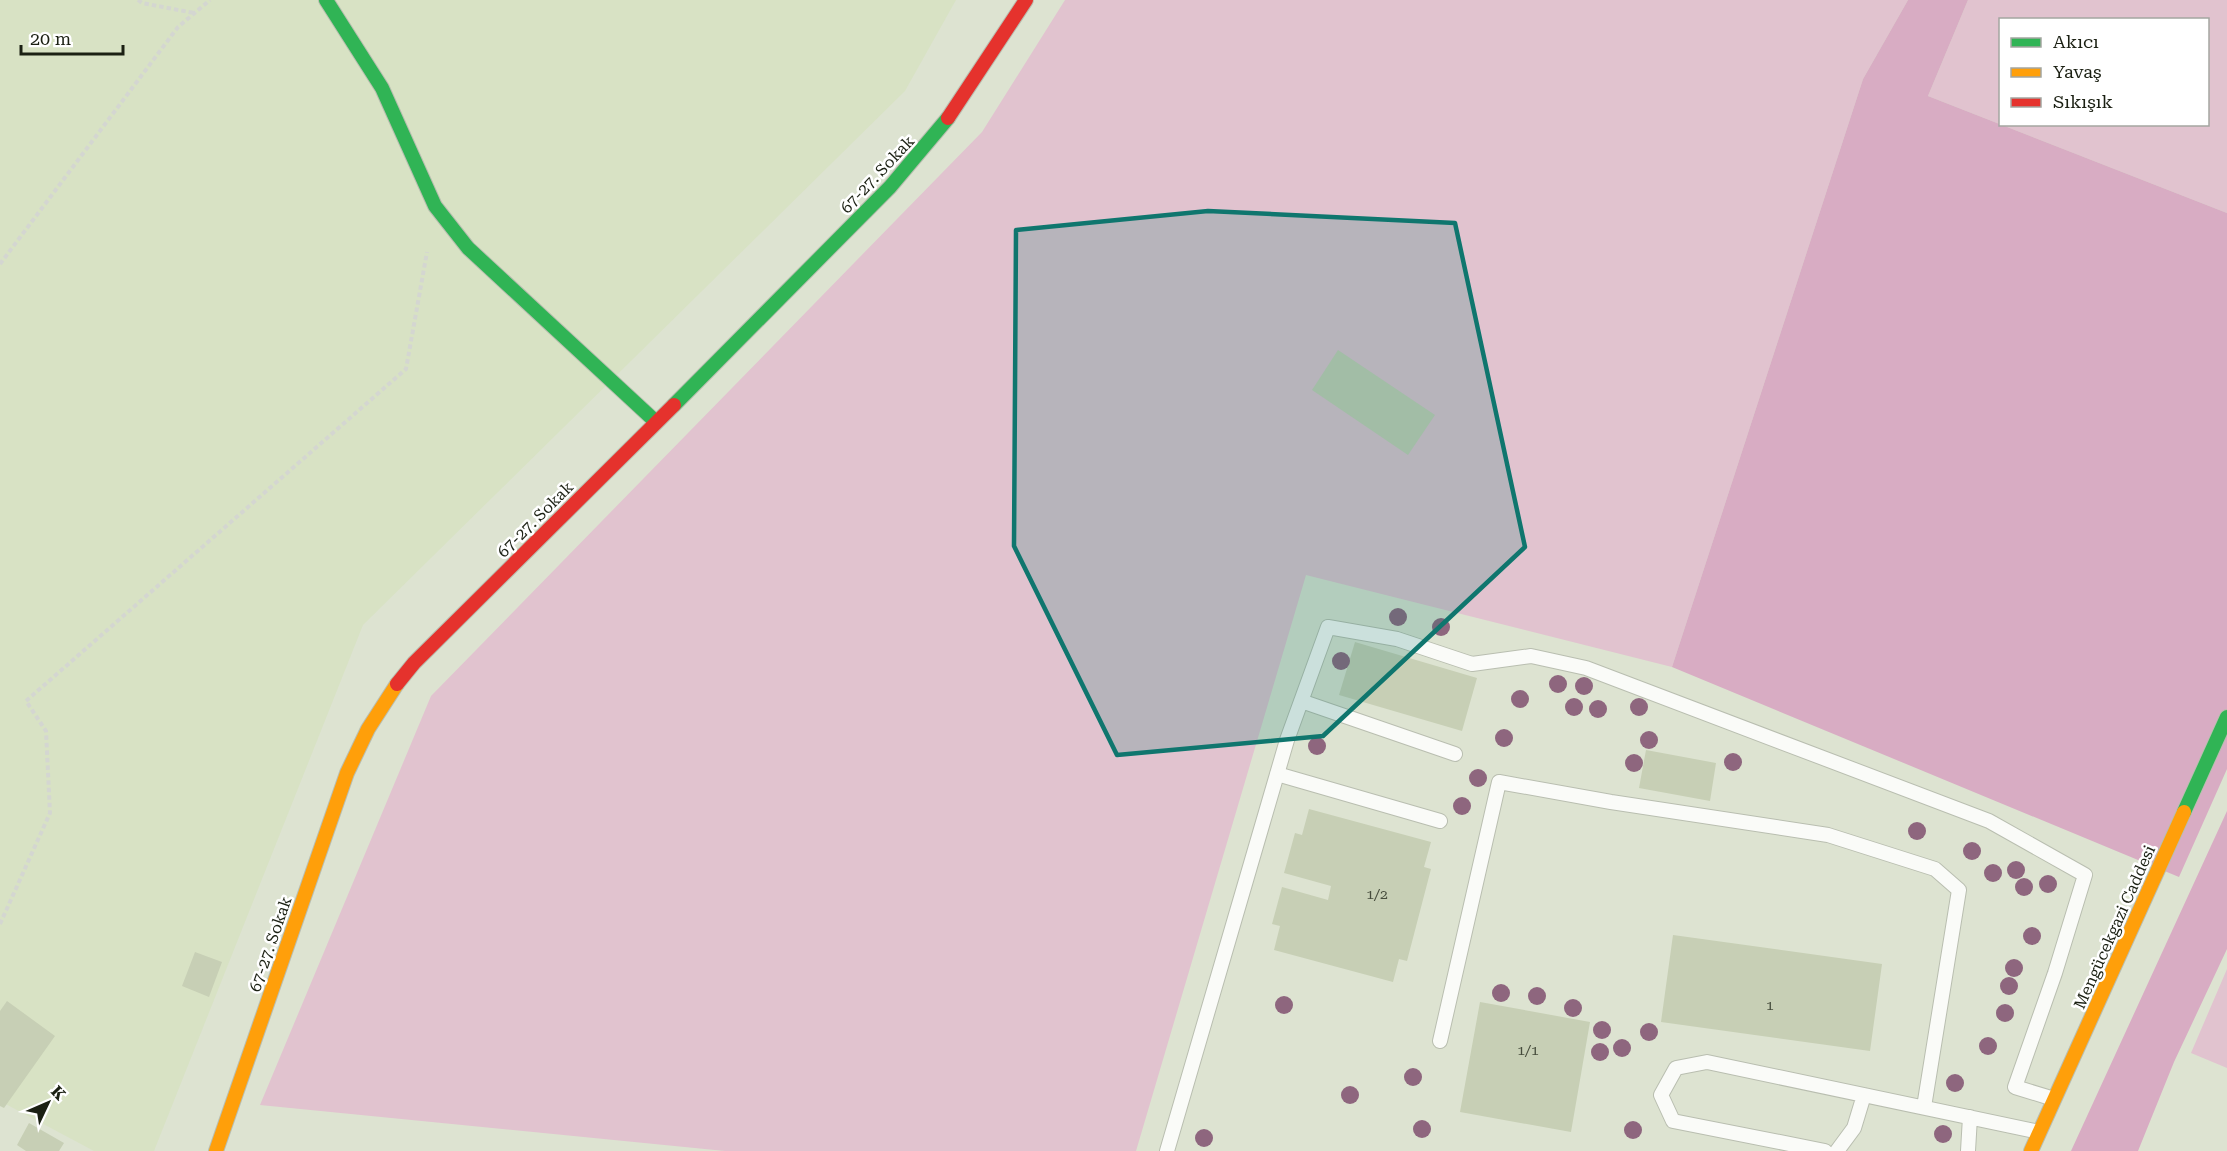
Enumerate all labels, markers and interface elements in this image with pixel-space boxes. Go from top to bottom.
scale bar [21,18,123,56]
legend [1999,18,2209,126]
text: 20 m [30,28,71,49]
text: Akıcı [2053,31,2099,52]
text: Yavaş [2053,61,2102,82]
text: Sıkışık [2053,91,2113,112]
street label: 67-27. Sokak [836,131,918,217]
street label: 67-27. Sokak [493,477,577,561]
street label: Mengücekgazi Caddesi [2070,842,2159,1012]
house number: 1/2 [1366,886,1388,902]
street label: 67-27. Sokak [245,894,296,994]
house number: 1 [1766,997,1774,1013]
house number: 1/1 [1517,1042,1539,1058]
north arrow [18,1073,78,1133]
text: K [47,1082,70,1104]

